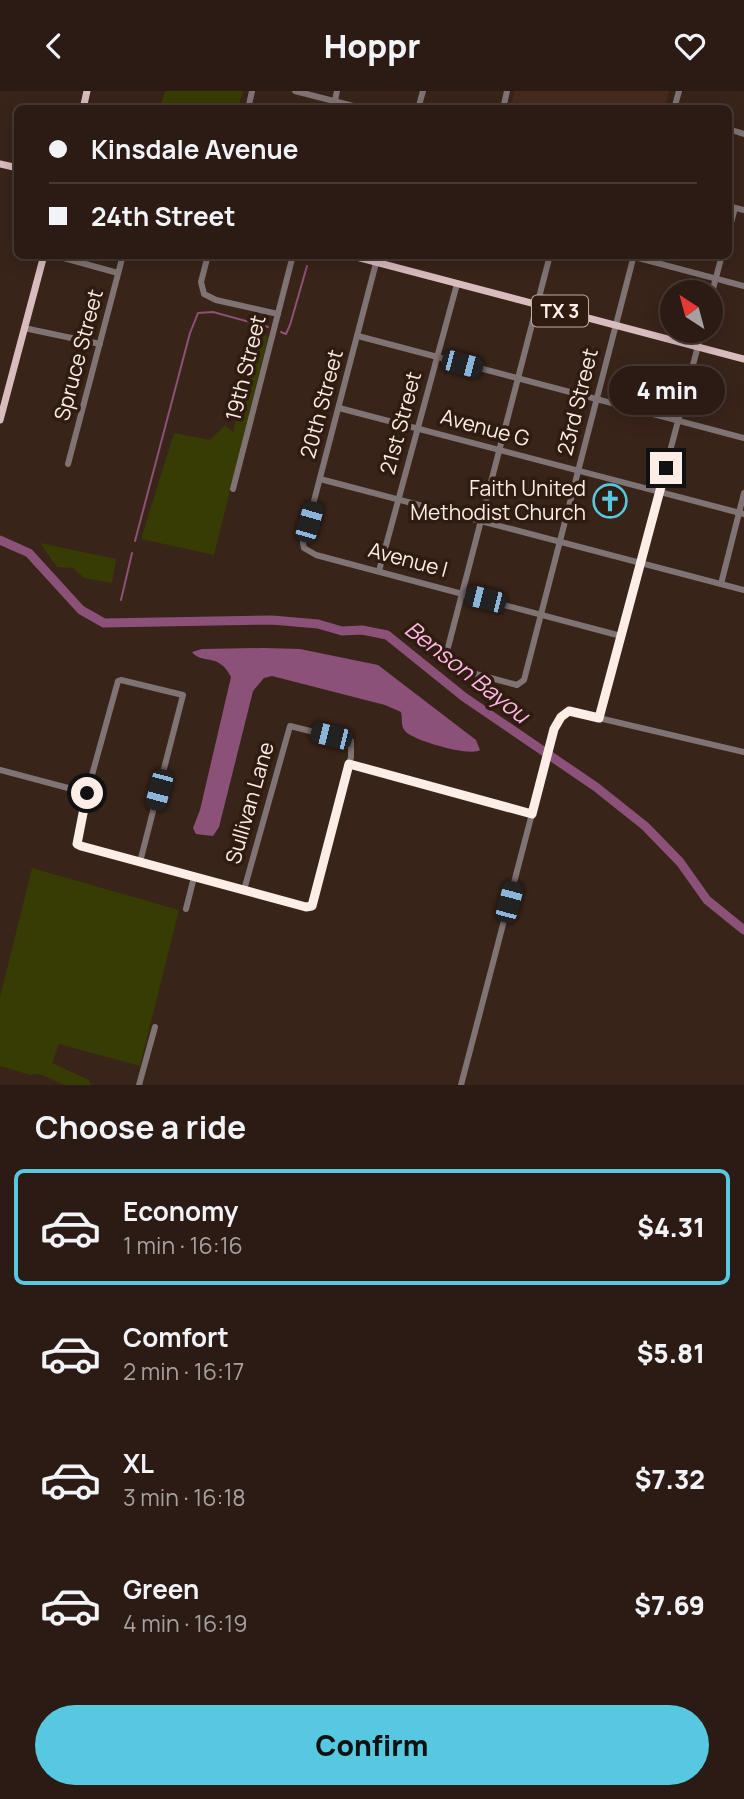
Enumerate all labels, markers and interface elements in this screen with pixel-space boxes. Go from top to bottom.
text: Hoppr [324,24,420,68]
icon: back [35,27,73,65]
icon: heart [671,27,709,65]
text: Kinsdale Avenue [91,131,298,167]
text: 24th Street [91,198,236,234]
north arrow [660,280,723,343]
map controls [660,280,723,343]
street label: Spruce Street [47,286,109,424]
road number: TX 3 [532,295,588,326]
street label: 19th Street [218,312,272,424]
street label: 23rd Street [550,345,604,458]
street label: 20th Street [293,346,349,461]
car [439,348,486,380]
callout: 4 min [608,367,724,415]
street label: 21st Street [373,368,427,477]
text: 4 min [636,374,698,406]
street label: Avenue G [438,402,533,452]
route end [650,452,682,484]
place label: Faith United Methodist Church [410,474,586,526]
church icon: Faith United Methodist Church [591,482,629,520]
car [294,499,325,545]
street label: Avenue I [366,535,451,583]
car [463,584,508,614]
water label: Benson Bayou [399,612,538,731]
car [309,721,354,751]
street label: Sullivan Lane [218,739,280,867]
car [144,767,175,813]
route start [71,777,103,809]
car [494,879,525,925]
text: Choose a ride [35,1105,246,1149]
text: Economy [123,1193,238,1229]
icon: car [39,1196,102,1259]
text: $4.31 [637,1209,705,1245]
text: 1 min · 16:16 [123,1229,243,1261]
text: Comfort [123,1319,229,1355]
icon: car [39,1322,102,1385]
text: $5.81 [637,1335,705,1371]
text: 2 min · 16:17 [123,1355,244,1387]
text: XL [123,1445,154,1481]
icon: car [39,1448,102,1511]
text: $7.32 [635,1461,705,1497]
text: 3 min · 16:18 [123,1481,246,1513]
text: Green [123,1571,199,1607]
icon: car [39,1574,102,1637]
text: $7.69 [634,1587,705,1623]
text: 4 min · 16:19 [123,1607,247,1639]
button: Confirm [35,1705,709,1785]

